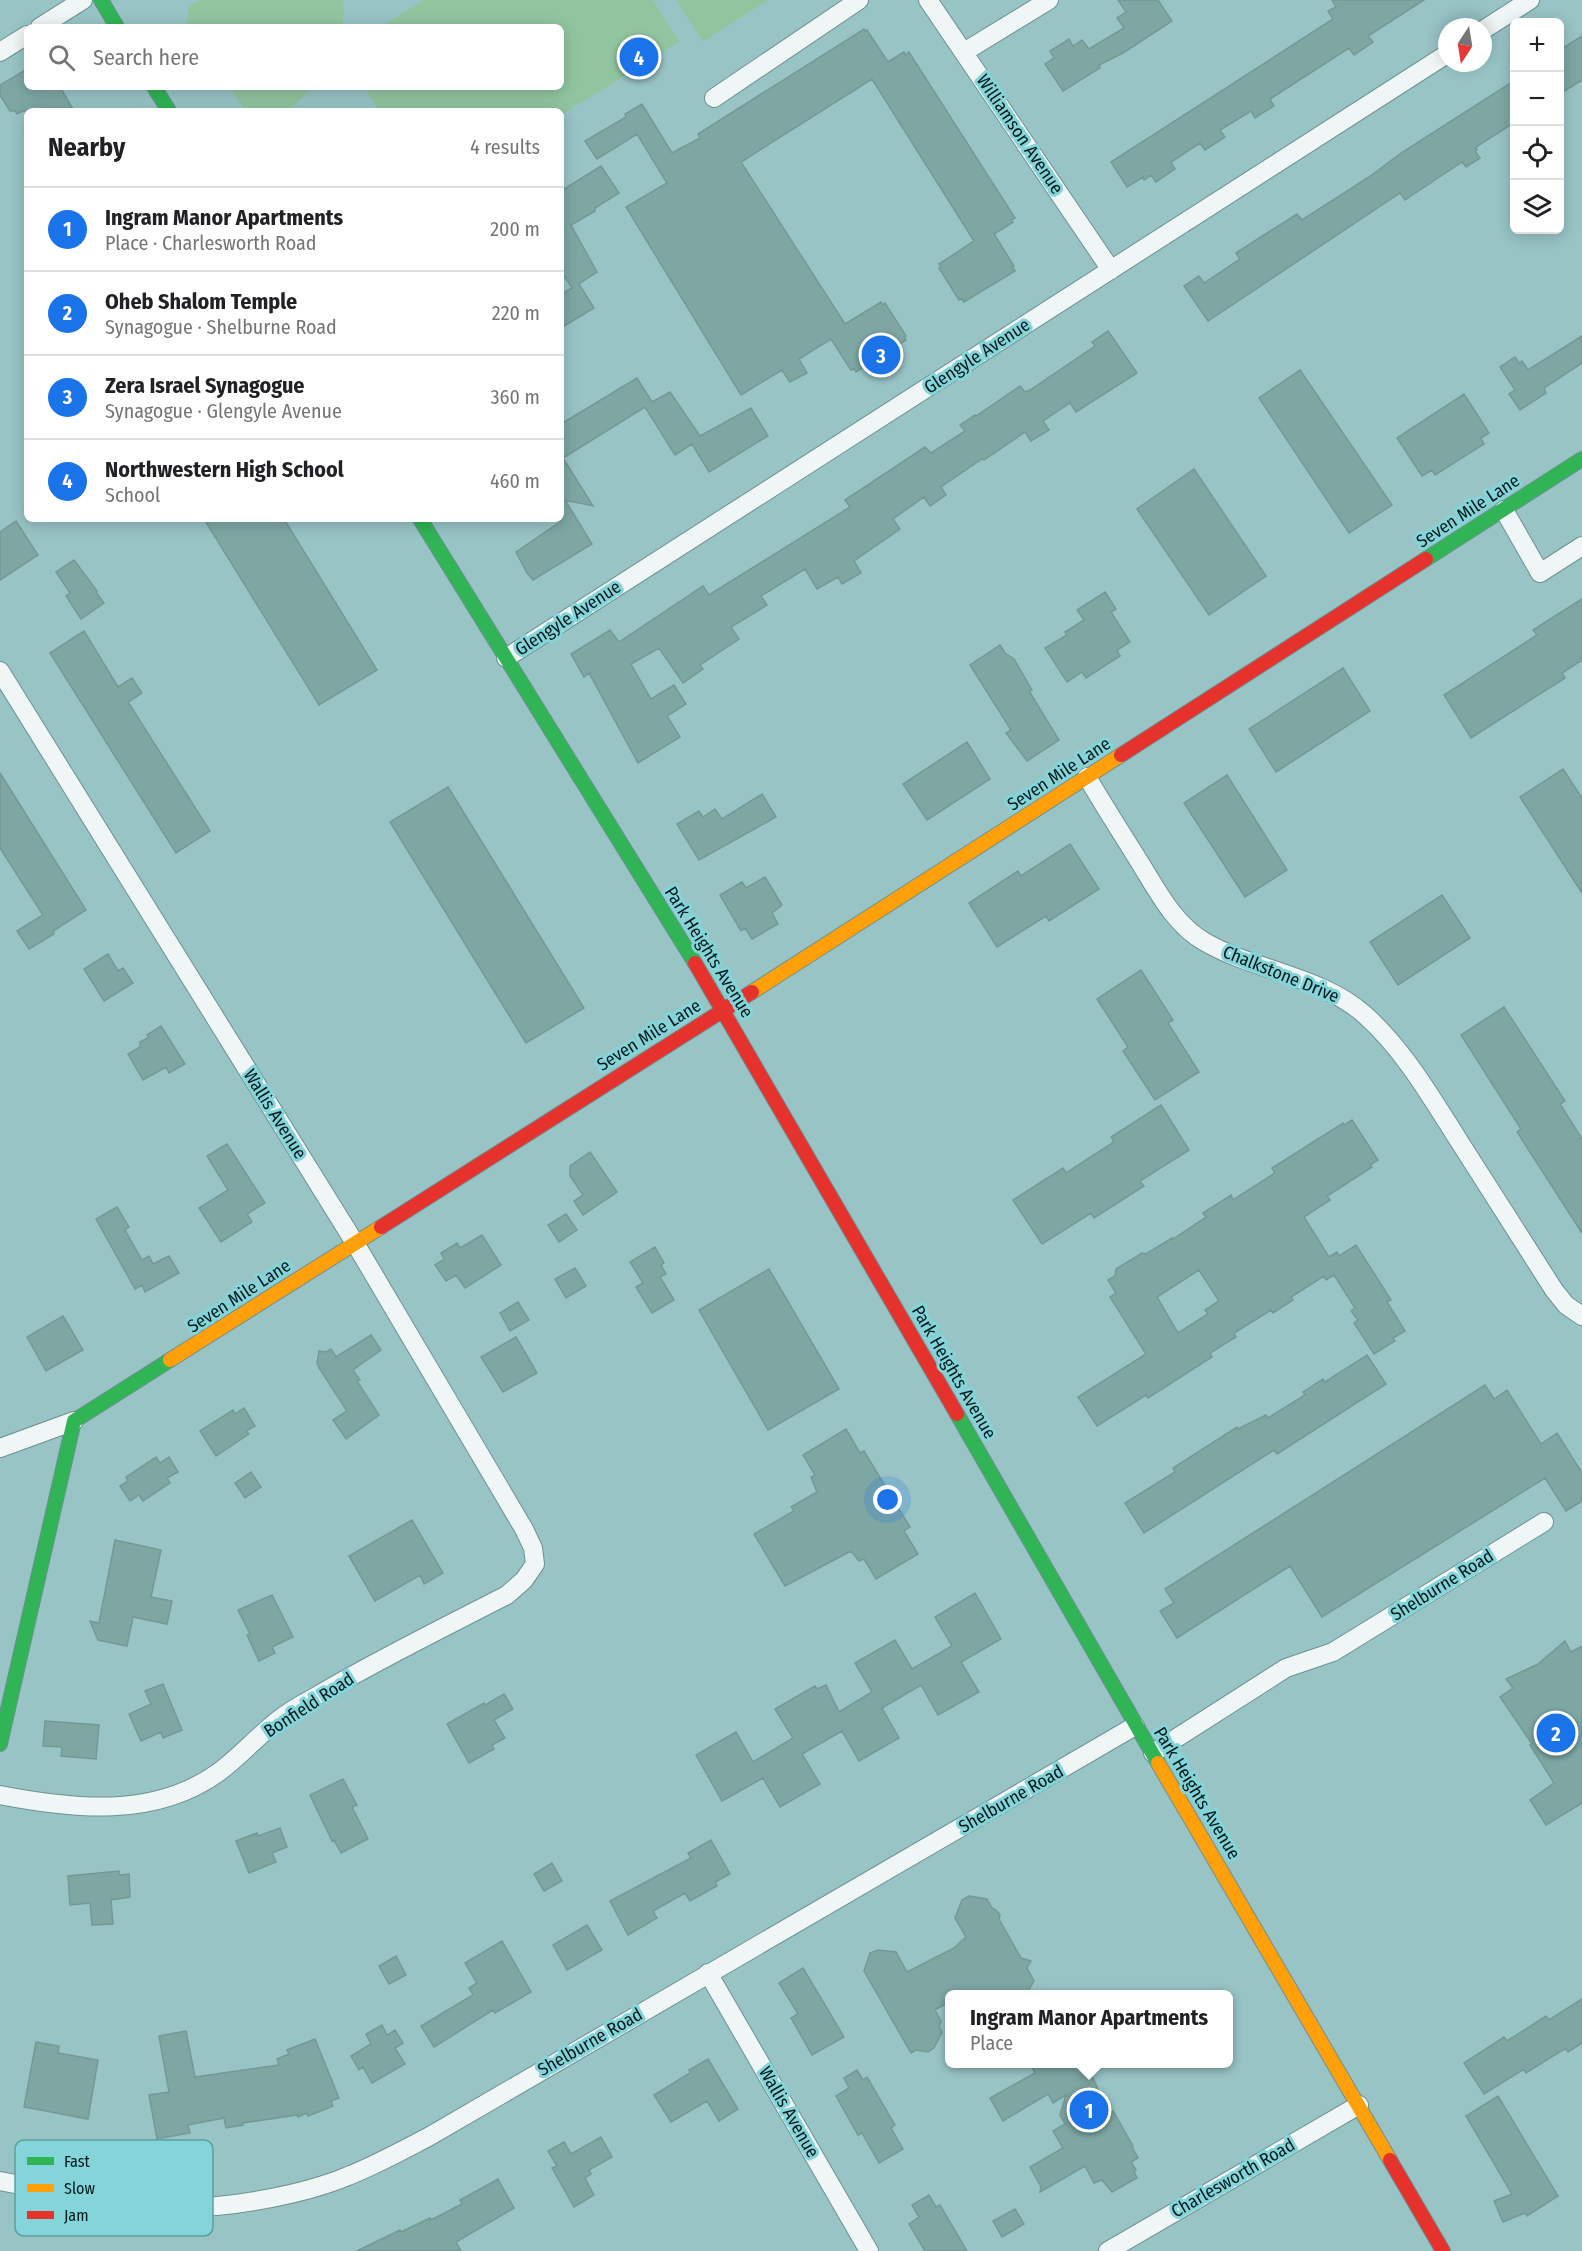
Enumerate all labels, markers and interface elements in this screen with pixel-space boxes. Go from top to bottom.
north arrow [1438,18,1492,72]
map controls [1510,18,1564,234]
button: + [1510,18,1564,72]
search box [24,24,564,90]
pin: 4 [620,34,658,80]
icon: search [45,41,78,74]
text: Search here [93,44,199,71]
street label: Williamson Avenue [972,70,1068,198]
button: − [1510,72,1564,126]
button: locate [1510,126,1564,180]
text: Nearby [48,132,125,163]
text: 4 results [470,135,540,159]
button: layers [1510,180,1564,234]
text: Ingram Manor Apartments [105,204,343,231]
text: 1 [63,217,72,241]
text: 200 m [490,217,540,241]
text: Place · Charlesworth Road [105,231,317,255]
text: Oheb Shalom Temple [105,288,297,315]
text: 2 [63,301,72,325]
text: 220 m [492,301,540,325]
street label: Glengyle Avenue [920,314,1034,398]
text: Synagogue · Shelburne Road [105,315,337,339]
pin: 3 [862,332,900,378]
text: Zera Israel Synagogue [105,372,304,399]
text: 3 [63,385,72,409]
text: 360 m [491,385,540,409]
text: Synagogue · Glengyle Avenue [105,399,342,423]
text: Northwestern High School [105,456,344,483]
text: 4 [62,469,73,493]
text: 460 m [490,469,540,493]
street label: Seven Mile Lane [1412,469,1524,552]
text: School [105,483,160,507]
street label: Glengyle Avenue [511,576,625,660]
street label: Seven Mile Lane [1003,732,1115,815]
street label: Park Heights Avenue [660,882,758,1022]
street label: Chalkstone Drive [1220,941,1343,1007]
street label: Seven Mile Lane [593,994,705,1076]
street label: Wallis Avenue [239,1065,311,1163]
street label: Seven Mile Lane [183,1254,295,1337]
street label: Park Heights Avenue [907,1301,1001,1443]
your location [873,1485,902,1514]
street label: Shelburne Road [1386,1545,1498,1625]
street label: Bonfield Road [260,1668,358,1742]
pin: 2 [1536,1710,1576,1756]
street label: Park Heights Avenue [1149,1723,1245,1863]
street label: Shelburne Road [955,1760,1067,1838]
popup [945,1990,1233,2068]
street label: Shelburne Road [534,2003,646,2081]
text: Ingram Manor Apartments [970,2004,1208,2031]
text: Place [970,2031,1013,2055]
street label: Wallis Avenue [754,2062,824,2162]
pin: 1 [1070,2088,1108,2132]
street label: Charlesworth Road [1167,2134,1299,2222]
legend [15,2140,213,2236]
text: Fast [64,2152,91,2171]
text: Slow [64,2179,95,2198]
text: Jam [64,2206,89,2225]

